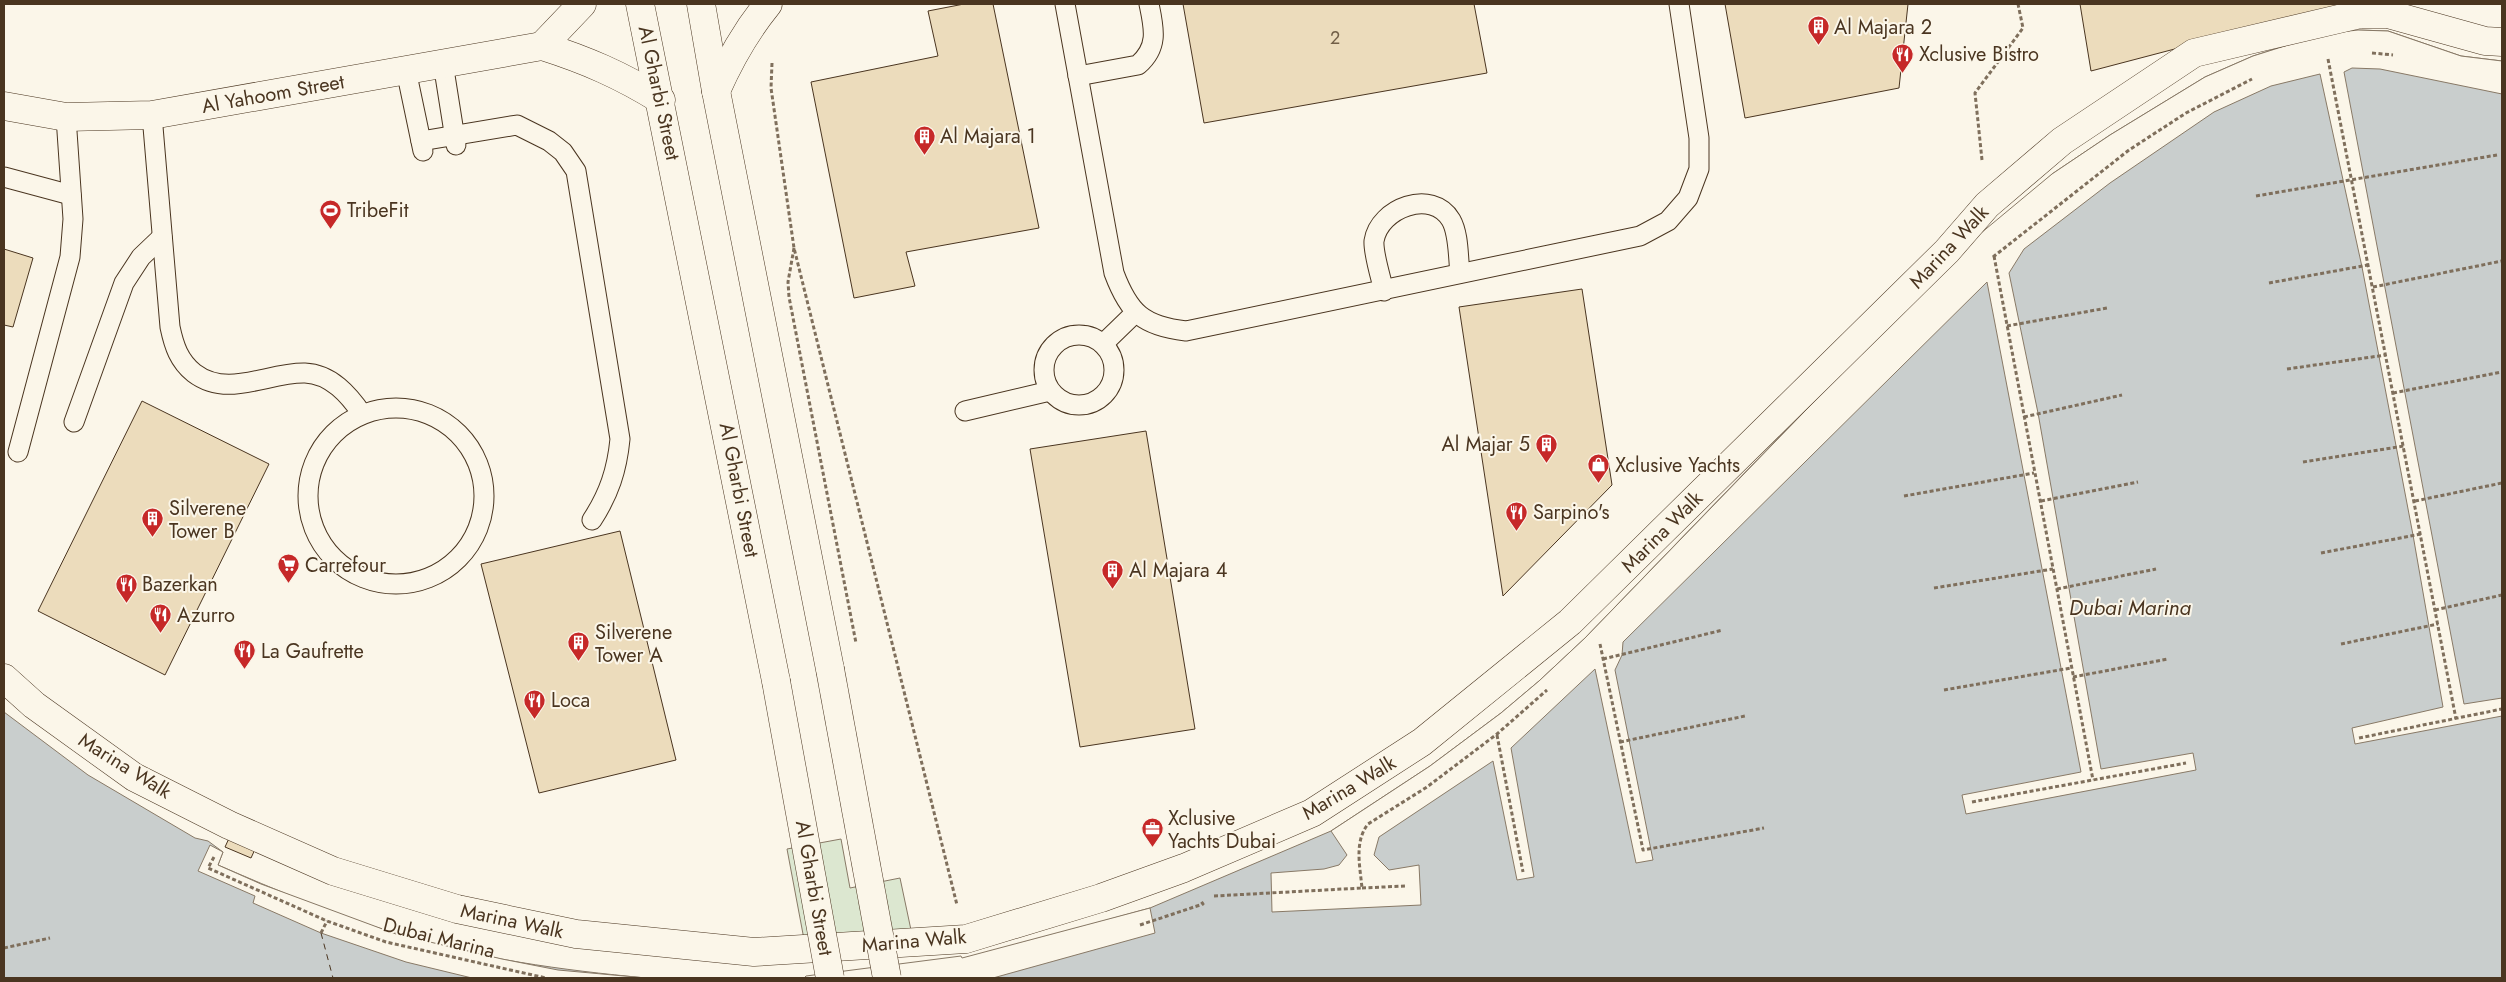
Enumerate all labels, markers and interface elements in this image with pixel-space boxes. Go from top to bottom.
place label: Al Majara 2 [1834,13,1932,42]
building icon: Al Majara 2 [1806,15,1830,46]
street label: Al Gharbi Street [631,23,687,163]
house number: 2 [1330,25,1340,51]
place label: Xclusive Bistro [1919,40,2039,69]
restaurant icon: Xclusive Bistro [1891,42,1915,73]
street label: Al Yahoom Street [199,67,347,121]
place label: Al Majara 1 [940,122,1036,151]
building icon: Al Majara 1 [912,124,936,155]
place label: TribeFit [347,196,409,225]
sports icon: TribeFit [319,198,343,229]
street label: Marina Walk [1903,199,1995,295]
street label: Al Gharbi Street [712,420,766,560]
place label: Al Majar 5 [1442,430,1530,459]
building icon: Al Majar 5 [1534,432,1558,463]
place label: Xclusive Yachts [1615,451,1740,480]
shop icon: Xclusive Yachts [1587,453,1611,484]
street label: Marina Walk [1615,485,1709,579]
place label: Silverene Tower B [169,494,246,546]
place label: Sarpino's [1533,498,1610,527]
restaurant icon: Sarpino's [1505,500,1529,531]
building icon: Silverene Tower B [141,507,165,538]
place label: Carrefour [305,551,386,580]
supermarket icon: Carrefour [277,553,301,584]
place label: Al Majara 4 [1129,556,1228,585]
building icon: Al Majara 4 [1101,558,1125,589]
place label: Bazerkan [142,570,218,599]
restaurant icon: Bazerkan [114,572,138,603]
water label: Dubai Marina [2069,593,2191,623]
place label: Azurro [177,601,235,630]
restaurant icon: Azurro [149,603,173,634]
place label: Silverene Tower A [595,618,672,670]
building icon: Silverene Tower A [567,631,591,662]
place label: La Gaufrette [261,637,364,666]
restaurant icon: La Gaufrette [233,639,257,670]
place label: Loca [551,686,590,715]
restaurant icon: Loca [523,688,547,719]
street label: Marina Walk [73,726,177,806]
street label: Marina Walk [1297,748,1402,827]
place label: Xclusive Yachts Dubai [1168,804,1276,856]
office icon: Xclusive Yachts Dubai [1140,817,1164,848]
street label: Al Gharbi Street [788,818,840,958]
street label: Marina Walk [458,896,566,946]
street label: Dubai Marina [380,910,498,966]
street label: Marina Walk [861,922,968,960]

